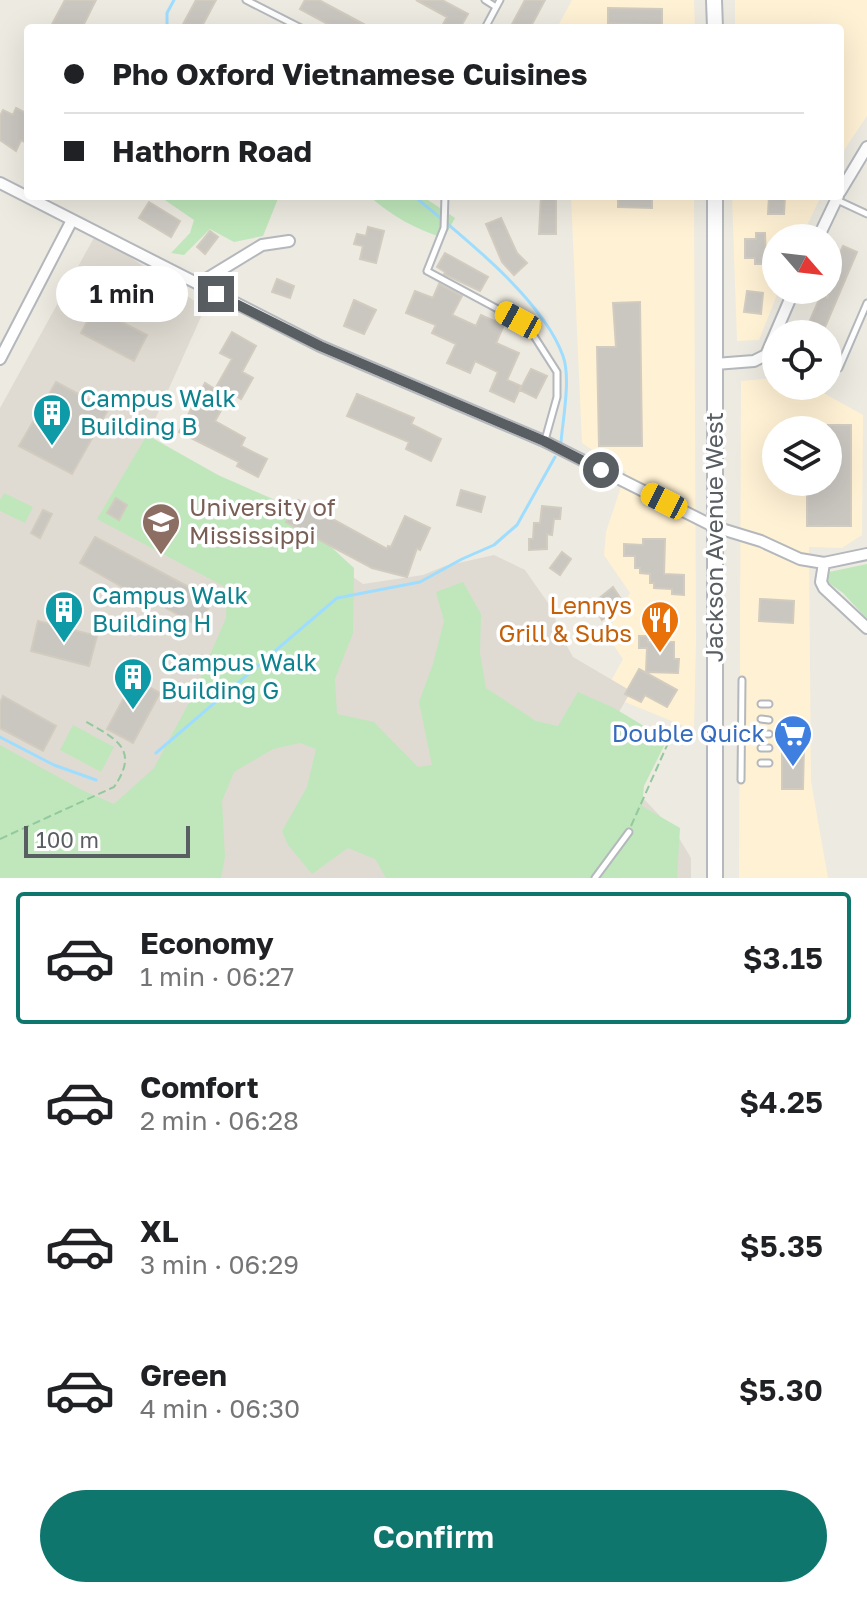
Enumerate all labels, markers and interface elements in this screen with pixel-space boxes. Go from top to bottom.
text: Pho Oxford Vietnamese Cuisines [112,56,588,92]
text: Hathorn Road [112,133,312,169]
north arrow [762,224,842,304]
map controls [762,224,842,496]
callout: 1 min [56,266,188,322]
route end [198,276,234,312]
text: 1 min [89,278,155,309]
car [491,298,545,342]
button: locate [762,320,842,400]
place label: Campus Walk Building B [80,383,236,440]
building icon: Campus Walk Building B [31,392,73,447]
street label: Jackson Avenue West [699,412,728,662]
button: layers [762,416,842,496]
route start [583,452,619,488]
car [637,479,691,523]
place label: University of Mississippi [189,492,336,549]
school or university icon: University of Mississippi [140,501,182,556]
place label: Campus Walk Building H [92,580,248,637]
building icon: Campus Walk Building H [43,589,85,644]
place label: Lennys Grill & Subs [498,590,632,647]
restaurant icon: Lennys Grill & Subs [639,599,681,654]
place label: Campus Walk Building G [161,647,317,704]
building icon: Campus Walk Building G [112,656,154,711]
supermarket icon: Double Quick [772,713,814,768]
place label: Double Quick [612,718,765,747]
scale bar [24,822,190,858]
text: 100 m [36,826,99,853]
icon: car [44,922,116,994]
text: Economy [140,925,274,961]
text: $3.15 [743,940,823,976]
text: 1 min · 06:27 [140,961,294,992]
icon: car [44,1066,116,1138]
text: Comfort [140,1069,259,1105]
text: $4.25 [739,1084,823,1120]
text: 2 min · 06:28 [140,1105,299,1136]
icon: car [44,1210,116,1282]
text: XL [140,1213,179,1249]
text: $5.35 [740,1228,823,1264]
text: 3 min · 06:29 [140,1249,299,1280]
icon: car [44,1354,116,1426]
text: Green [140,1357,227,1393]
text: $5.30 [739,1372,823,1408]
text: 4 min · 06:30 [140,1393,300,1424]
button: Confirm [40,1490,827,1582]

